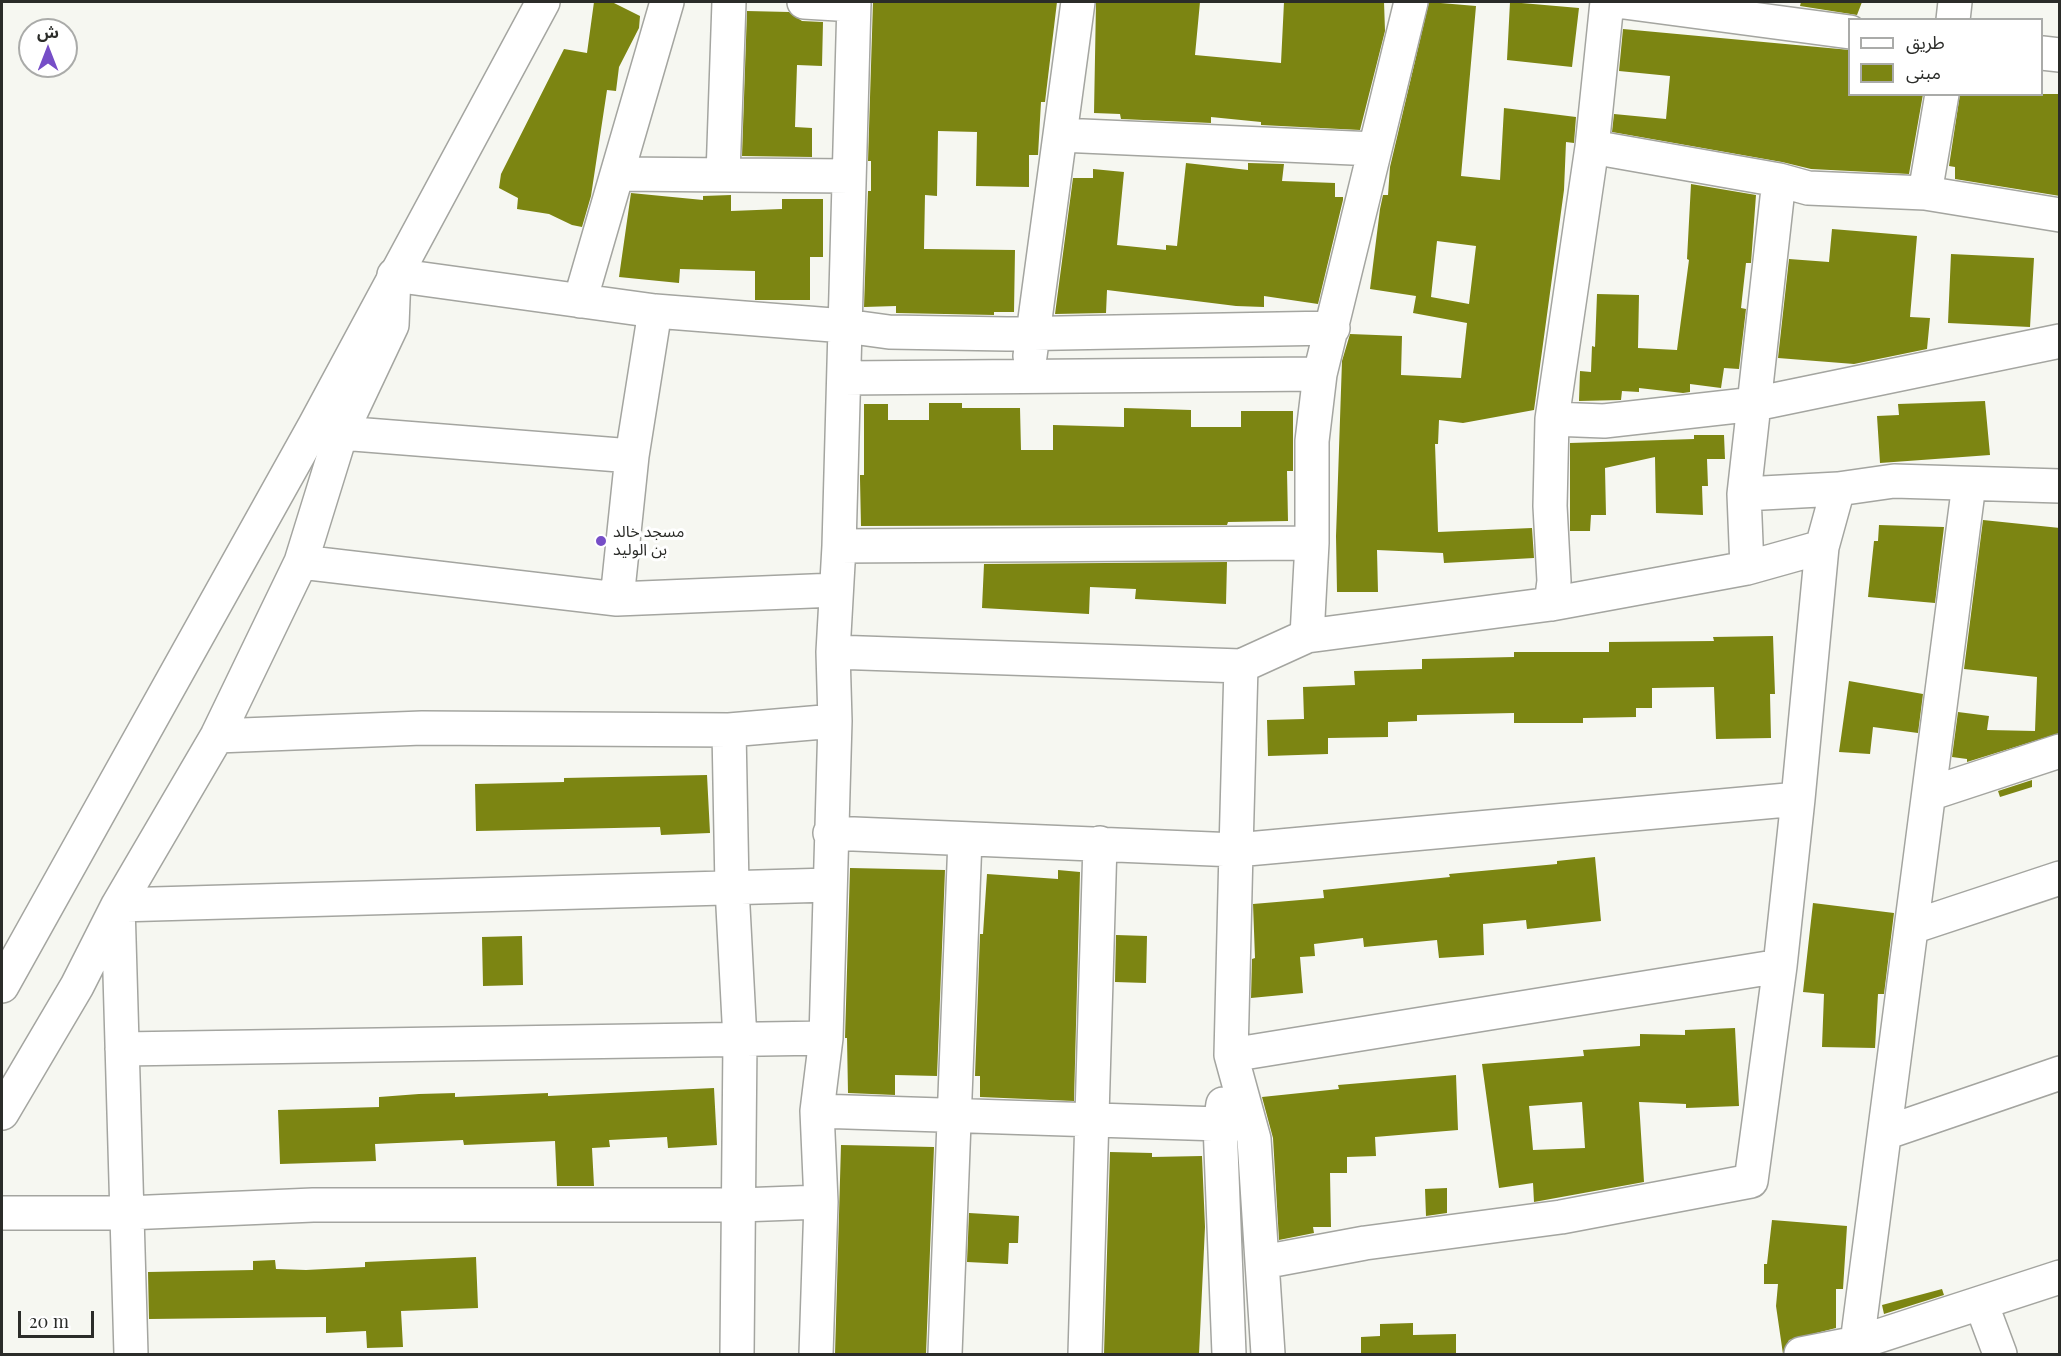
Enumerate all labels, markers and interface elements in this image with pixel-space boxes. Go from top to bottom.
north arrow [18,18,78,78]
legend [1848,18,2043,96]
text: ش [37,21,59,42]
text: طريق [1906,30,1945,54]
text: مبنى [1906,60,1941,84]
place label: مسجد خالد بن الوليد [613,522,684,560]
marker: مسجد خالد بن الوليد [594,534,608,548]
scale bar [21,1299,98,1337]
text: 20 m [29,1309,69,1333]

